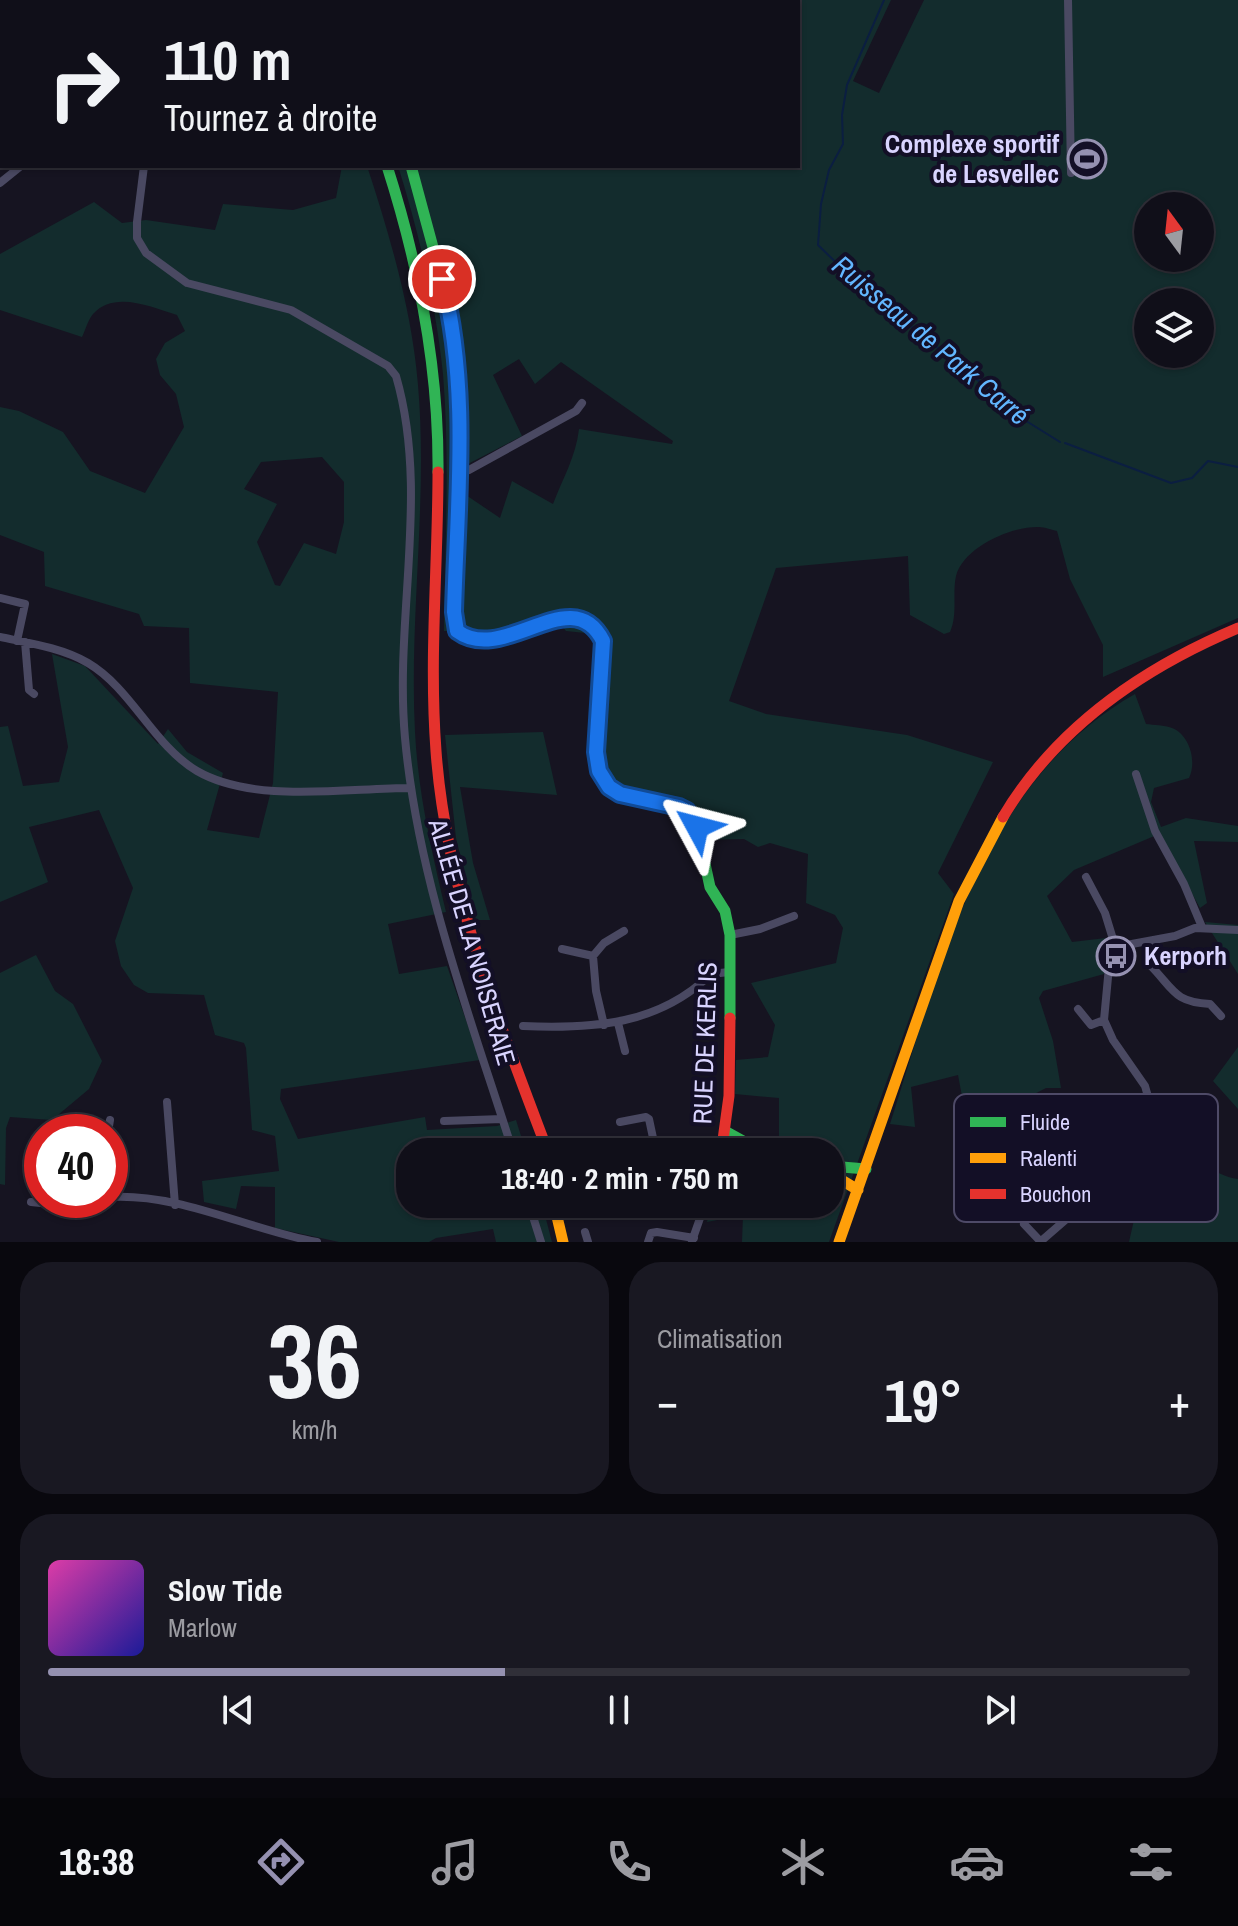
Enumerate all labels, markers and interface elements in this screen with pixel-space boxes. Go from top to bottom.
text: 110 m [164,22,292,97]
icon: right [32,32,136,136]
text: Tournez à droite [164,94,377,142]
place label: Complexe sportif de Lesvellec [885,126,1060,191]
sports icon: Complexe sportif de Lesvellec [1066,138,1108,180]
north arrow [1134,192,1214,272]
map controls [1134,192,1214,368]
pin [408,245,476,313]
water label: Ruisseau de Park Carré [824,246,1038,434]
icon: arrive [420,257,464,301]
button: layers [1134,288,1214,368]
position arrow [655,785,739,869]
street label: ALLÉE DE LA NOISERAIE [420,814,524,1069]
bus stop icon: Kerporh [1095,935,1137,977]
place label: Kerporh [1144,938,1227,973]
street label: RUE DE KERLIS [684,961,725,1125]
legend [954,1094,1218,1222]
text: Fluide [1020,1107,1070,1137]
speed limit sign: 40 [24,1114,128,1218]
text: Ralenti [1020,1143,1077,1173]
text: 18:40 · 2 min · 750 m [501,1158,739,1198]
text: Bouchon [1020,1179,1091,1209]
text: 36 [267,1290,362,1430]
text: Climatisation [657,1321,783,1356]
text: 19° [884,1360,963,1441]
text: − [657,1371,678,1431]
text: + [1169,1371,1190,1431]
text: km/h [291,1412,338,1447]
text: Slow Tide [168,1570,282,1610]
text: Marlow [168,1610,237,1645]
icon: previous [216,1688,260,1732]
icon: pause [597,1688,641,1732]
icon: next [978,1688,1022,1732]
icon: directions [253,1834,309,1890]
icon: music [427,1834,483,1890]
icon: phone [601,1834,657,1890]
icon: climate [775,1834,831,1890]
icon: car [949,1834,1005,1890]
icon: filters [1123,1834,1179,1890]
text: 18:38 [59,1838,135,1886]

